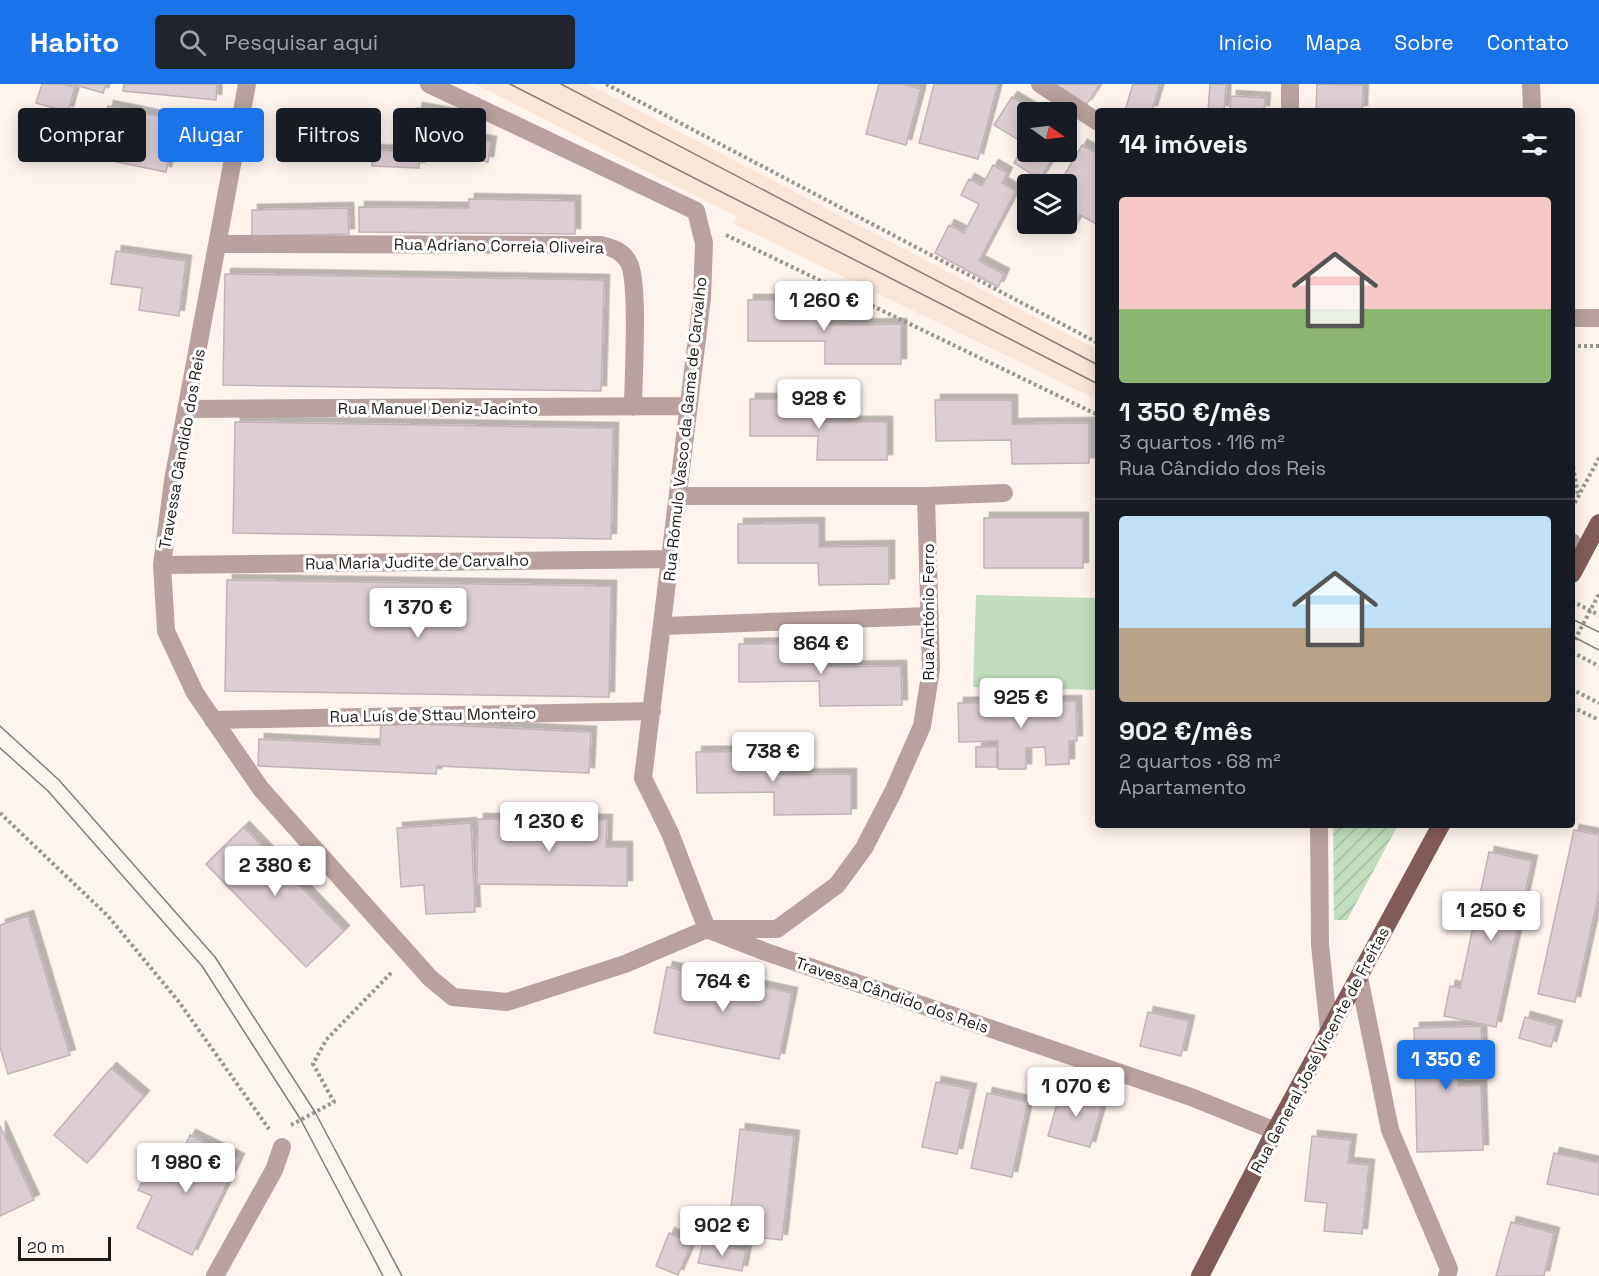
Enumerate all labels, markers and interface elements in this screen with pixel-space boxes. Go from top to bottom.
search box [155,15,575,69]
text: Habito [30,24,119,60]
icon: search [176,26,209,59]
text: Pesquisar aqui [224,28,378,56]
text: Início [1219,29,1272,56]
text: Mapa [1305,29,1361,56]
text: Sobre [1394,29,1454,56]
text: Contato [1487,29,1569,56]
north arrow [1017,102,1077,162]
map controls [1017,102,1077,234]
chip: Comprar [18,108,146,162]
chip: Alugar [158,108,264,162]
chip: Filtros [276,108,381,162]
chip: Novo [393,108,486,162]
text: 14 imóveis [1119,127,1248,161]
icon: filters [1518,128,1551,161]
button: layers [1017,174,1077,234]
street label: Rua Adriano Correia Oliveira [394,234,604,258]
icon: home [1281,236,1389,344]
street label: Rua Rómulo Vasco da Gama de Carvalho [659,276,711,582]
pin: 1 260 € [769,281,879,332]
text: 1 260 € [789,287,859,313]
street label: Travessa Cândido dos Reis [154,347,210,551]
pin: 928 € [777,379,861,430]
text: 928 € [792,385,846,411]
text: 1 350 €/mês [1119,395,1271,429]
street label: Rua Manuel Deniz-Jacinto [338,398,538,419]
text: 3 quartos · 116 m² [1119,429,1285,455]
text: Rua Cândido dos Reis [1119,455,1326,481]
street label: Rua António Ferro [918,543,939,681]
street label: Rua Maria Judite de Carvalho [305,550,529,574]
icon: home [1281,555,1389,663]
pin: 1 370 € [363,588,473,639]
text: 1 370 € [384,594,452,620]
pin: 864 € [779,624,863,675]
text: 864 € [793,630,849,656]
pin: 925 € [979,678,1063,729]
text: 925 € [994,684,1048,710]
street label: Rua Luís de Sttau Monteiro [330,703,536,727]
text: 902 €/mês [1119,714,1253,748]
pin: 738 € [731,732,815,783]
text: 738 € [746,738,800,764]
text: 2 quartos · 68 m² [1119,748,1280,774]
text: Apartamento [1119,774,1246,800]
pin: 1 230 € [494,802,604,853]
text: 1 230 € [514,808,584,834]
pin: 2 380 € [220,846,330,897]
text: 2 380 € [239,852,311,878]
pin: 1 250 € [1436,891,1546,942]
text: 1 250 € [1456,897,1526,923]
street label: Rua General José Vicente de Freitas [1246,923,1394,1177]
street label: Travessa Cândido dos Reis [793,952,991,1038]
pin: 764 € [681,962,765,1013]
text: 764 € [696,968,750,994]
pin: 1 350 € [1391,1040,1501,1091]
text: 1 350 € [1411,1046,1481,1072]
pin: 1 070 € [1021,1067,1131,1118]
text: 1 070 € [1041,1073,1111,1099]
pin: 1 980 € [131,1143,241,1194]
text: 1 980 € [151,1149,221,1175]
pin: 902 € [680,1206,764,1257]
text: 902 € [694,1212,750,1238]
scale bar [18,1234,111,1262]
text: 20 m [27,1237,65,1258]

